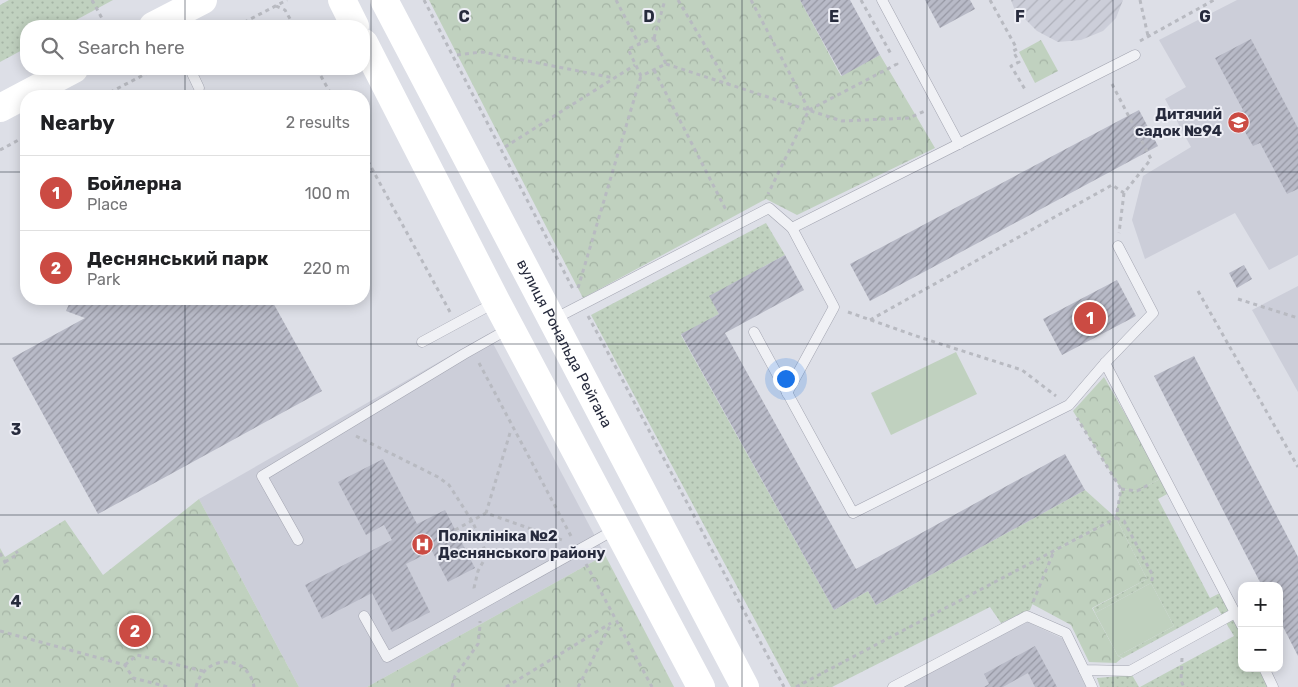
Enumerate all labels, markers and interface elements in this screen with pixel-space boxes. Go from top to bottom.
text: C [458,7,470,26]
text: D [643,7,655,26]
text: E [829,7,839,26]
text: F [1015,7,1025,26]
text: G [1199,7,1211,26]
search box [20,20,370,75]
icon: search [38,34,66,62]
text: Search here [78,36,185,59]
place label: Дитячий садок №94 [1135,105,1222,140]
text: Nearby [40,110,115,135]
school or university icon: Дитячий садок №94 [1226,111,1250,135]
text: 2 results [286,113,350,132]
text: Бойлерна [87,172,182,195]
text: 1 [52,184,60,203]
text: 100 m [305,184,350,203]
text: Place [87,195,128,214]
text: Деснянський парк [87,247,268,270]
street label: вулиця Рональда Рейгана [513,256,616,431]
text: 2 [51,259,61,278]
text: 220 m [303,259,350,278]
text: Park [87,270,120,289]
pin: 1 [1074,299,1106,337]
your location [773,366,799,392]
text: 3 [11,420,21,439]
place label: Поліклініка №2 Деснянського району [438,527,606,562]
hospital icon: Поліклініка №2 Деснянського району [410,533,434,557]
map controls [1238,582,1283,672]
button: + [1238,582,1283,627]
text: 4 [11,592,22,611]
pin: 2 [119,612,151,650]
button: − [1238,627,1283,672]

